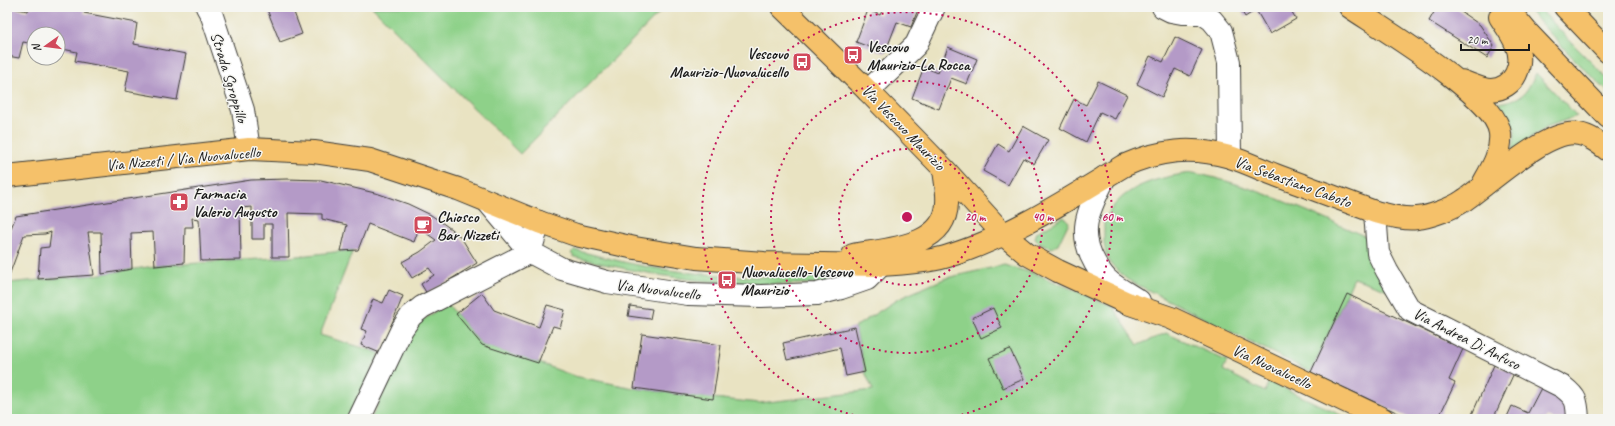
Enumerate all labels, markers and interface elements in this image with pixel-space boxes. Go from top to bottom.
north arrow [26,26,66,66]
scale bar [1461,26,1529,52]
street label: Strada Sgroppillo [206,30,253,127]
text: 20 m [1467,32,1489,48]
place label: Vescovo Maurizio-La Rocca [867,37,971,75]
text: N [28,41,44,53]
place label: Vescovo Maurizio-Nuovalucello [670,44,789,82]
bus stop icon: Vescovo Maurizio-La Rocca [842,44,864,66]
bus stop icon: Vescovo Maurizio-Nuovalucello [791,51,813,73]
street label: Via Vescovo Maurizio [857,81,950,176]
street label: Via Nizzeti / Via Nuovalucello [105,142,263,176]
street label: Via Sebastiano Caboto [1232,152,1355,213]
place label: Farmacia Valerio Augusto [193,184,278,222]
pharmacy icon: Farmacia Valerio Augusto [168,191,190,213]
place label: Chiosco Bar Nizzeti [437,207,500,245]
text: 20 m [965,209,986,225]
text: 40 m [1033,209,1054,225]
text: 60 m [1102,209,1124,225]
centre of rings [900,210,914,224]
cafe icon: Chiosco Bar Nizzeti [412,214,434,236]
place label: Nuovalucello-Vescovo Maurizio [741,262,854,300]
bus stop icon: Nuovalucello-Vescovo Maurizio [716,269,738,291]
street label: Via Nuovalucello [615,275,703,305]
street label: Via Andrea Di Anfuso [1410,303,1524,375]
street label: Via Nuovalucello [1229,340,1316,395]

